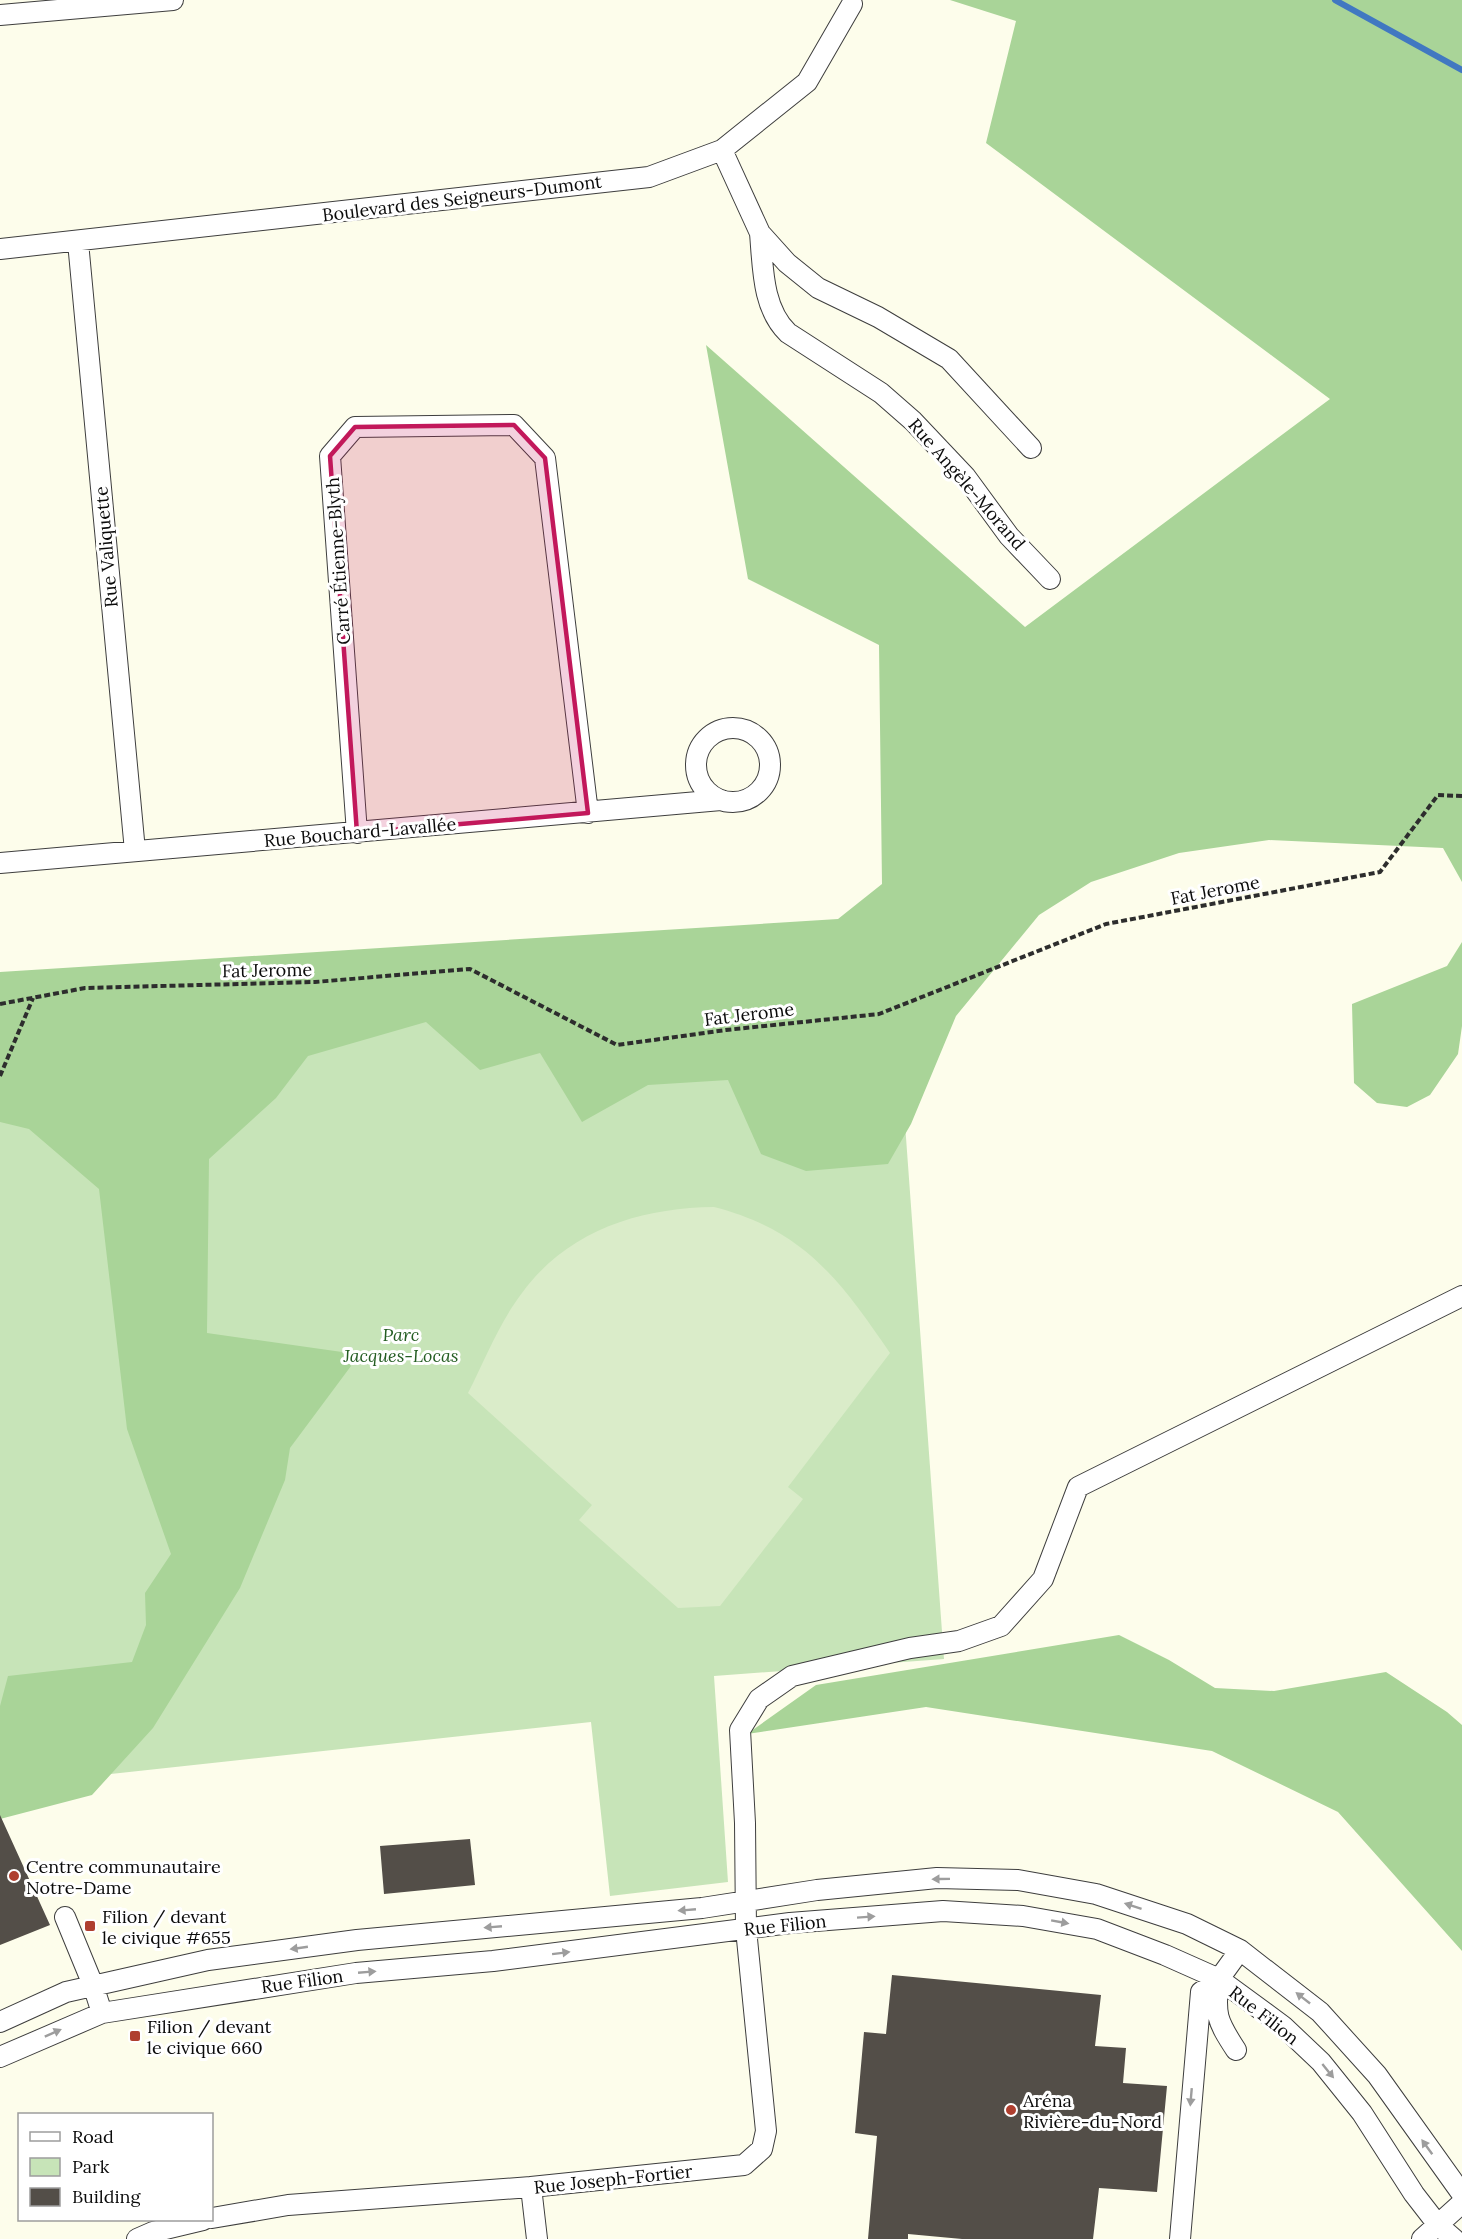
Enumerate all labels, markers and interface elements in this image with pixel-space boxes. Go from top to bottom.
street label: Boulevard des Seigneurs-Dumont [321,169,603,227]
street label: Rue Angèle-Morand [903,413,1031,555]
street label: Carré Étienne-Blyth [321,476,355,646]
street label: Rue Valiquette [89,485,123,609]
street label: Rue Bouchard-Lavallée [263,812,457,852]
street label: Fat Jerome [1169,870,1262,910]
street label: Fat Jerome [222,958,313,982]
street label: Fat Jerome [703,997,795,1031]
park label: Parc Jacques-Locas [342,1323,459,1367]
place label: Centre communautaire Notre-Dame [26,1855,221,1899]
marker: Centre communautaire Notre-Dame [7,1869,21,1883]
one-way arrow [932,1874,951,1884]
one-way arrow [1124,1901,1142,1910]
place label: Filion / devant le civique #655 [102,1905,231,1949]
one-way arrow [677,1905,696,1915]
street label: Rue Filion [743,1909,827,1941]
one-way arrow [857,1912,876,1922]
one-way arrow [1051,1918,1070,1927]
marker: Filion / devant le civique #655 [83,1919,97,1933]
one-way arrow [483,1923,502,1932]
one-way arrow [289,1943,308,1952]
one-way arrow [552,1948,571,1957]
street label: Rue Filion [259,1964,345,1998]
one-way arrow [358,1967,377,1977]
street label: Rue Filion [1224,1980,1304,2050]
one-way arrow [1295,1993,1310,2005]
place label: Filion / devant le civique 660 [147,2015,272,2059]
one-way arrow [45,2028,63,2038]
marker: Filion / devant le civique 660 [128,2029,142,2043]
one-way arrow [1321,2063,1334,2079]
one-way arrow [1186,2087,1196,2106]
place label: Aréna Rivière-du-Nord [1022,2089,1162,2133]
marker: Aréna Rivière-du-Nord [1004,2103,1018,2117]
legend [18,2113,213,2221]
text: Road [72,2125,114,2148]
one-way arrow [1421,2140,1433,2156]
text: Park [72,2155,110,2178]
street label: Rue Joseph-Fortier [533,2159,694,2199]
text: Building [72,2185,142,2208]

